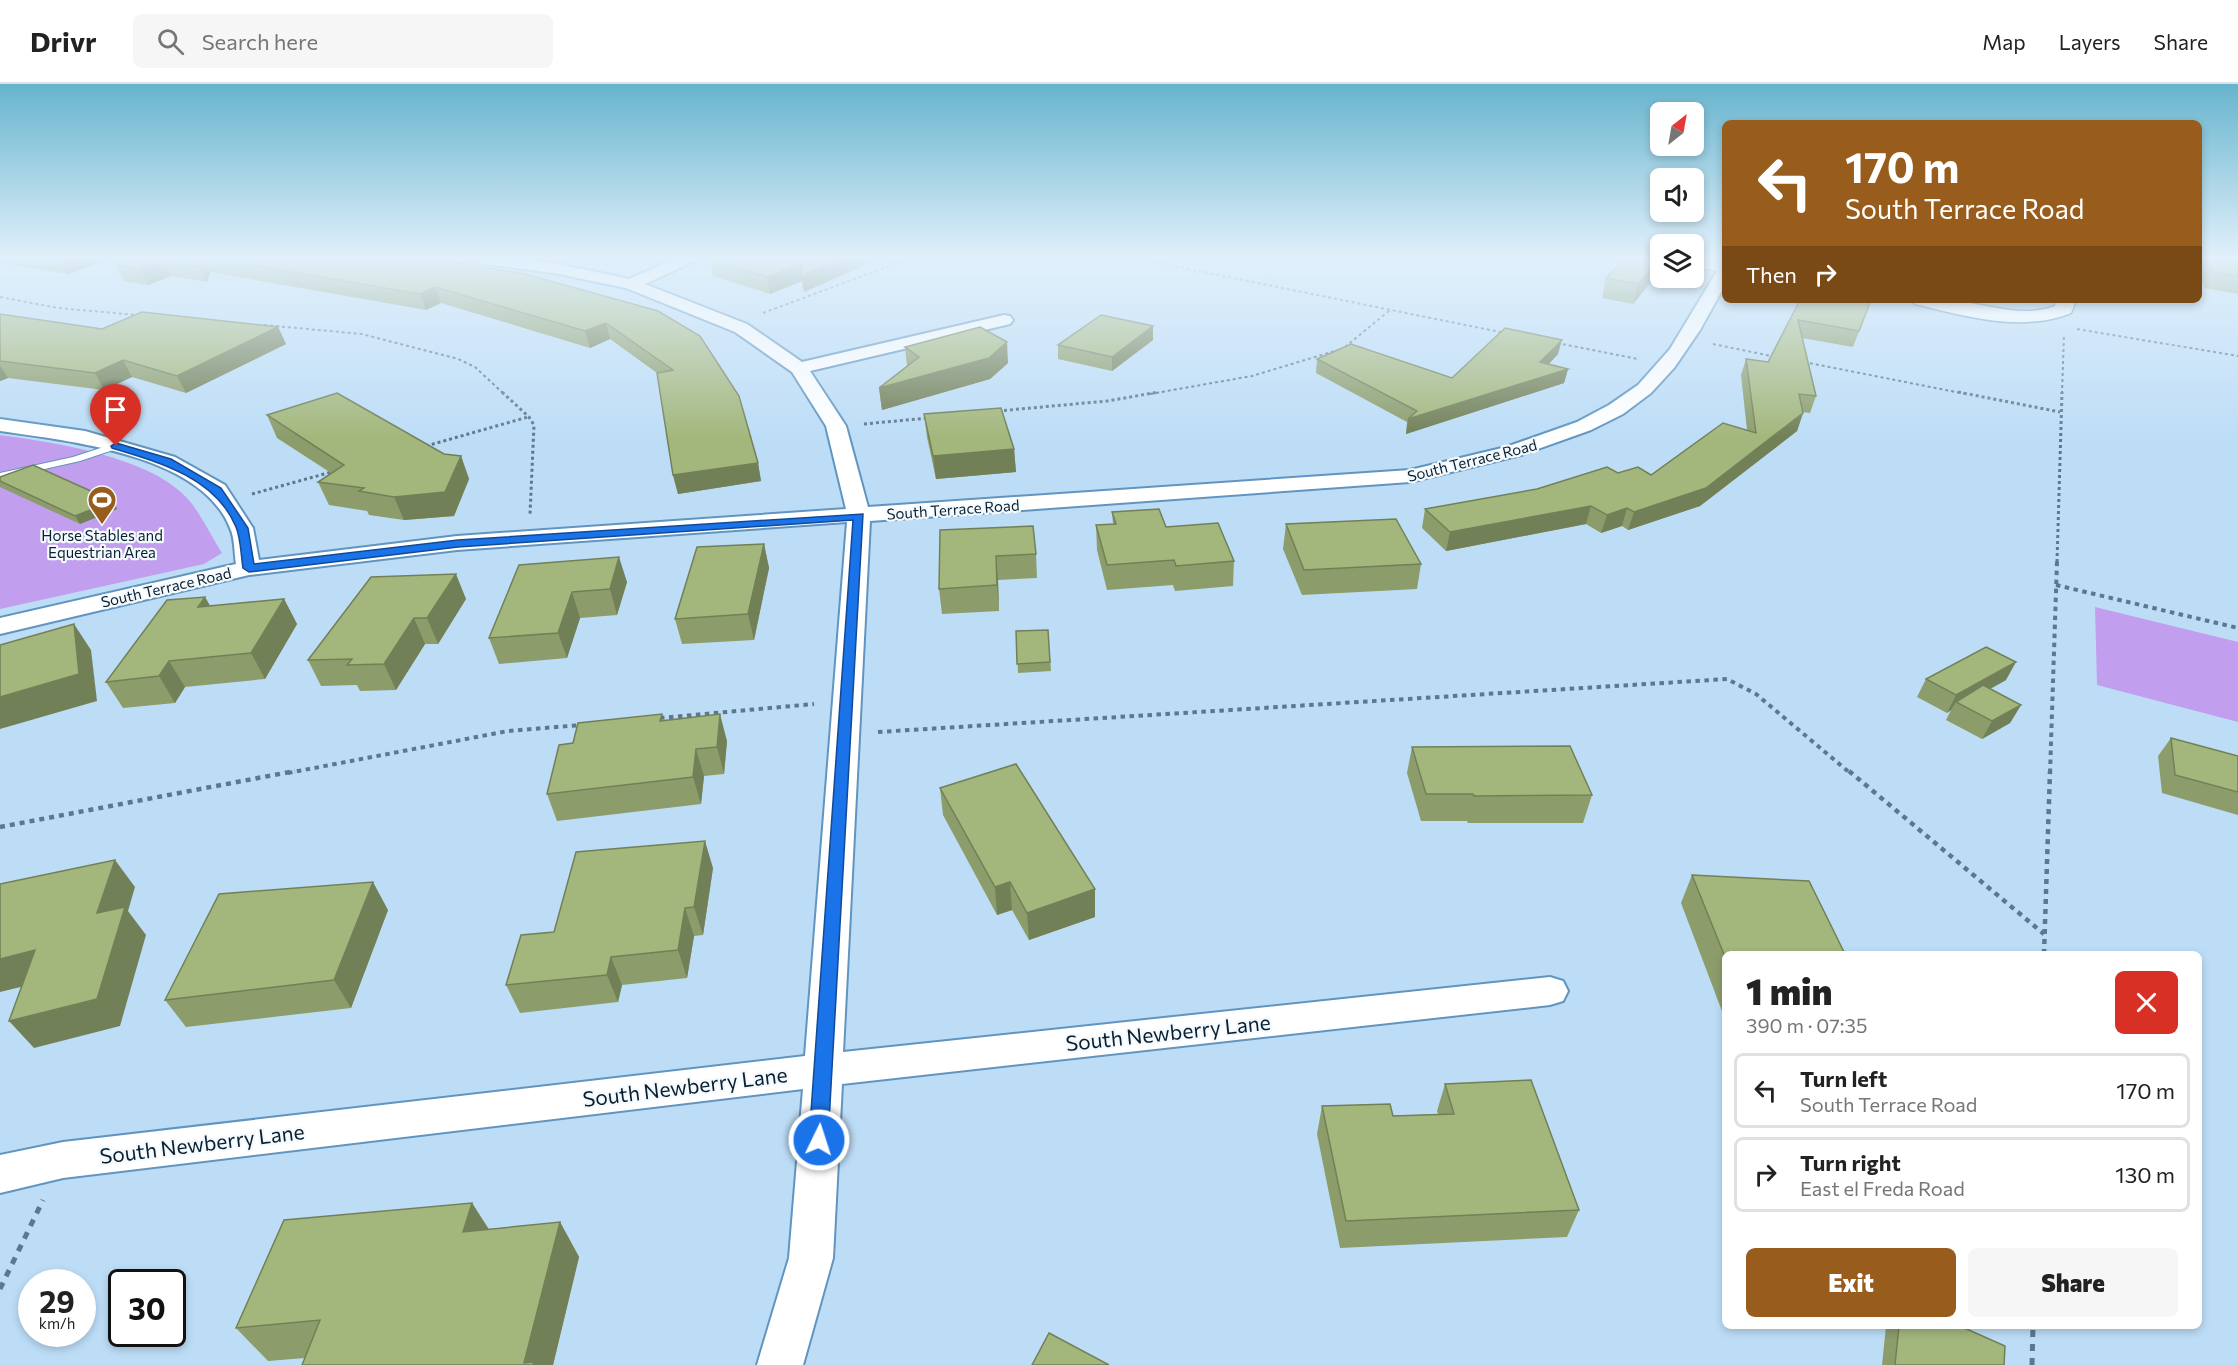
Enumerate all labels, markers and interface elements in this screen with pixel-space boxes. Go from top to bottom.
search box [133,14,553,68]
text: Drivr [30,24,97,58]
icon: search [154,25,187,58]
text: Search here [202,28,318,55]
text: Map [1982,29,2026,54]
text: Layers [2059,29,2121,54]
text: Share [2154,29,2208,54]
north arrow [1650,102,1704,156]
map controls [1650,102,1704,288]
text: 170 m [1845,140,1959,192]
icon: left [1746,144,1824,222]
button: sound [1650,168,1704,222]
text: South Terrace Road [1845,192,2084,225]
button: layers [1650,234,1704,288]
icon: right [1809,258,1842,291]
text: Then [1746,261,1797,288]
pin [90,384,141,446]
icon: arrive [99,393,132,426]
street label: South Terrace Road [1405,435,1539,485]
sports icon: Horse Stables and Equestrian Area [86,484,118,526]
street label: South Terrace Road [886,495,1020,523]
place label: Horse Stables and Equestrian Area [41,526,163,561]
street label: South Terrace Road [99,563,233,611]
text: 1 min [1746,968,1832,1012]
button: close [2115,971,2178,1034]
street label: South Newberry Lane [1064,1009,1272,1055]
text: 390 m · 07:35 [1746,1013,1867,1037]
street label: South Newberry Lane [581,1061,789,1111]
text: Turn left [1800,1065,1887,1092]
icon: left [1749,1074,1782,1107]
text: 170 m [2116,1077,2175,1104]
text: South Terrace Road [1800,1092,1977,1116]
position arrow [787,1108,851,1172]
street label: South Newberry Lane [98,1118,306,1168]
text: Turn right [1800,1149,1901,1176]
icon: right [1749,1158,1782,1191]
text: 130 m [2115,1161,2175,1188]
text: East el Freda Road [1800,1176,1965,1200]
button: Exit [1746,1248,1956,1317]
button: Share [1968,1248,2178,1317]
speed limit sign: 30 [108,1269,186,1347]
text: 29 [39,1282,75,1319]
text: km/h [39,1314,75,1332]

